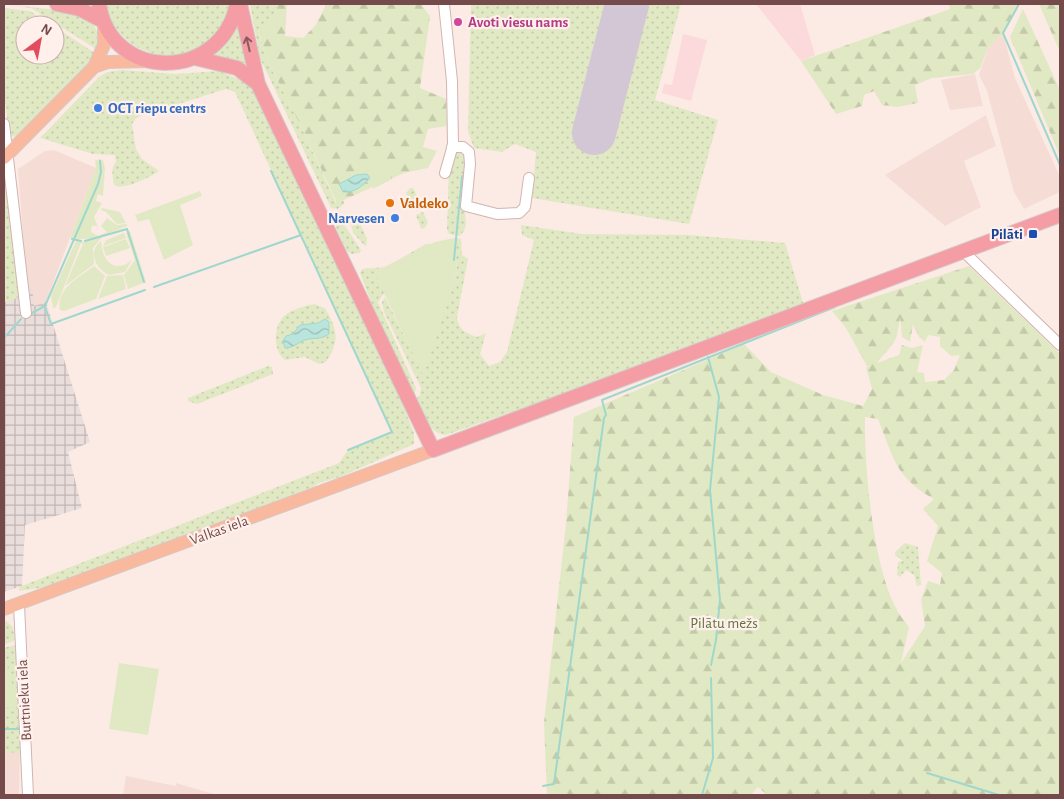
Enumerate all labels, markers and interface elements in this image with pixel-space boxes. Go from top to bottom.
north arrow [15,15,65,65]
place label: Avoti viesu nams [468,15,568,30]
marker: Avoti viesu nams [452,16,464,28]
text: N [39,21,54,38]
one-way arrow [243,36,252,52]
place label: OCT riepu centrs [108,101,206,116]
marker: OCT riepu centrs [92,102,104,114]
place label: Valdeko [400,196,449,211]
marker: Valdeko [384,197,396,209]
place label: Narvesen [328,211,385,226]
marker: Narvesen [389,212,401,224]
place label: Pilāti [991,227,1023,242]
marker: Pilāti [1027,228,1039,240]
street label: Valkas iela [188,513,250,548]
park label: Pilātu mežs [690,616,758,631]
street label: Burtnieku iela [15,659,34,741]

